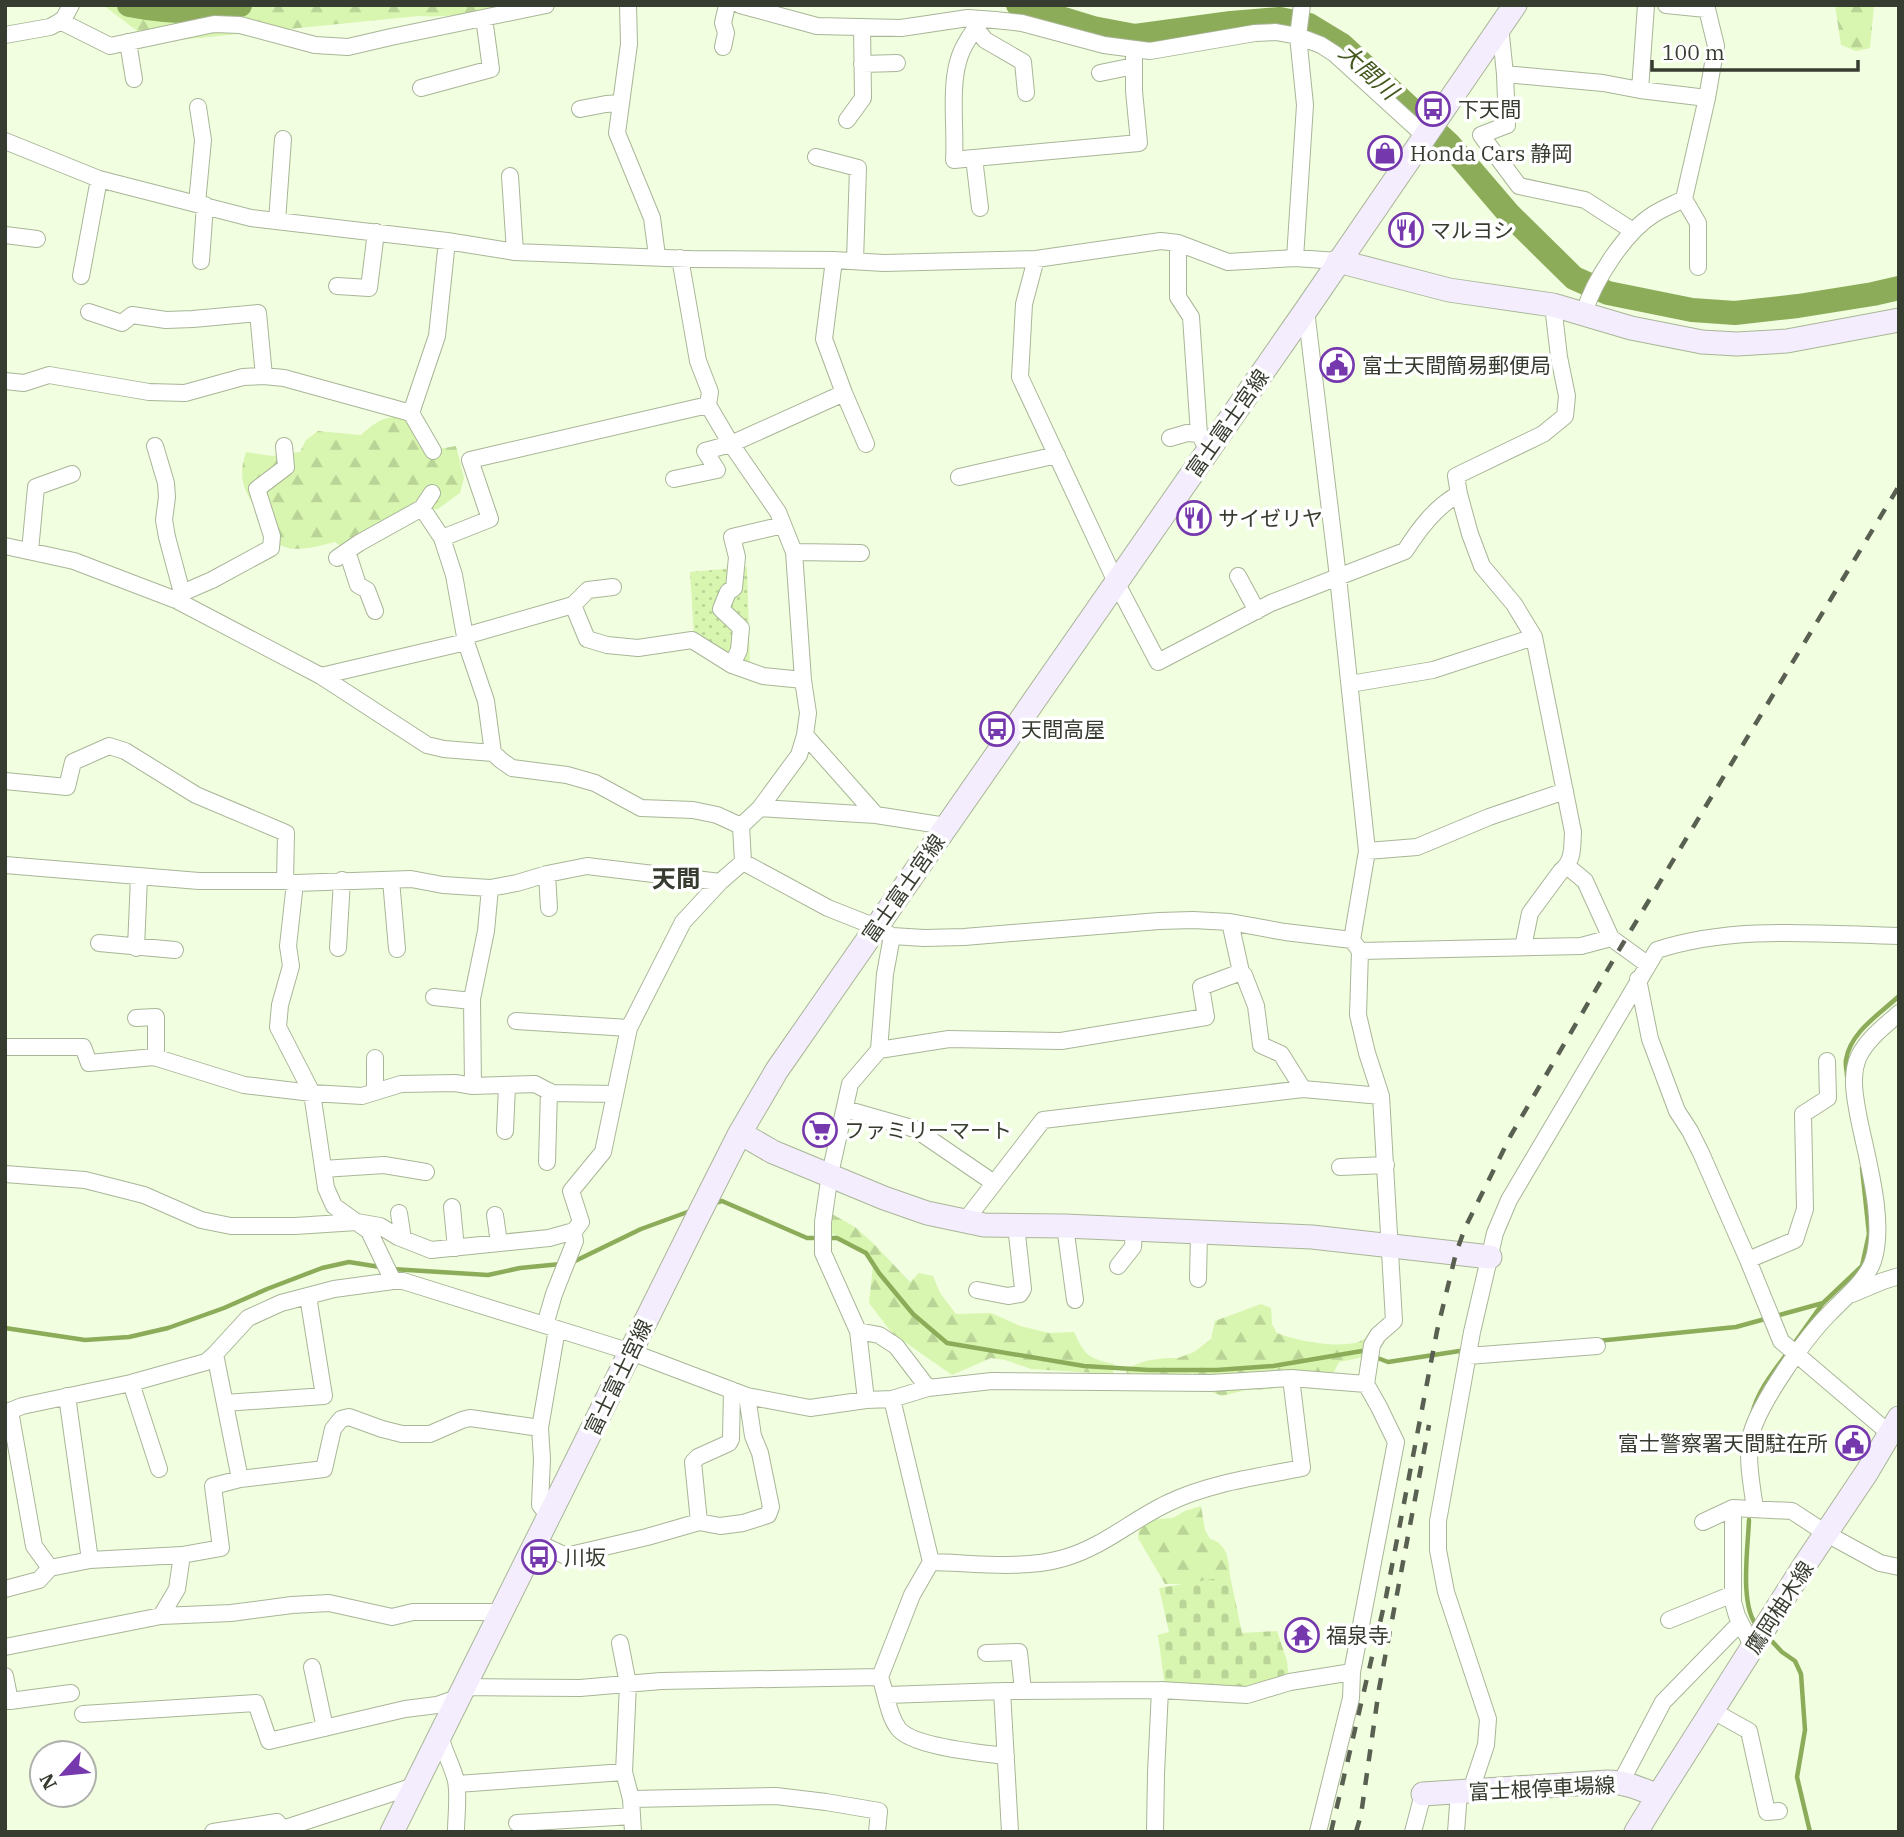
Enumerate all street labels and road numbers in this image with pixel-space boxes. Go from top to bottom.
street label: 富士富士宮線 [1179,363,1275,483]
street label: 富士富士宮線 [855,828,951,948]
street label: 富士富士宮線 [578,1314,658,1440]
street label: 鷹岡柚木線 [1739,1555,1819,1659]
street label: 富士根停車場線 [1468,1770,1616,1806]

